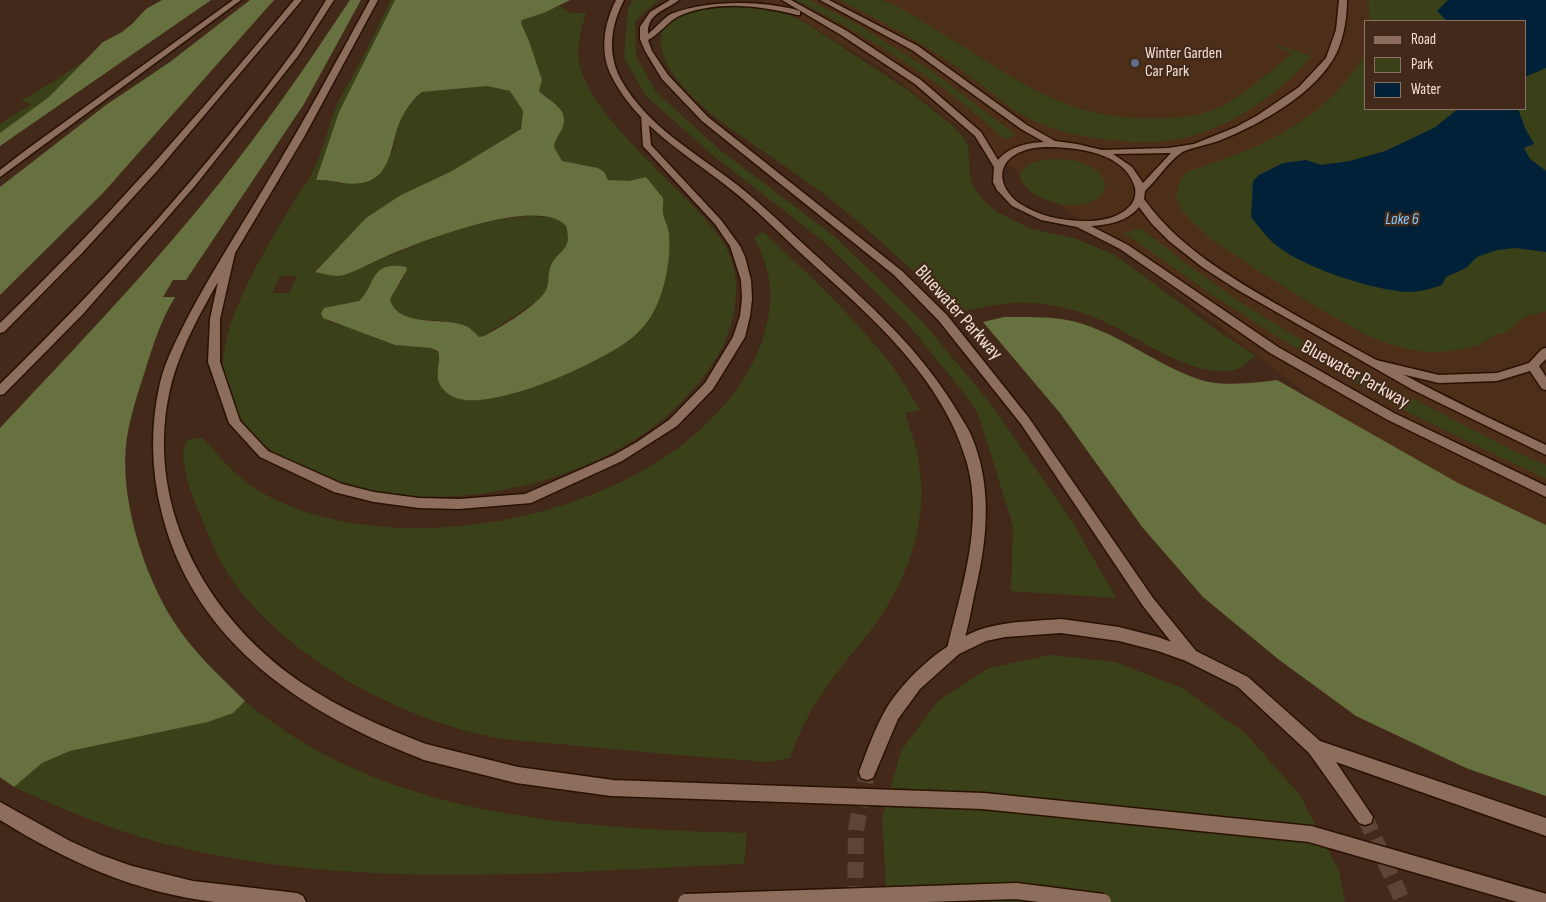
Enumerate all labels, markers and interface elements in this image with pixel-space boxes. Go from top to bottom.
legend [1364,20,1526,110]
text: Road [1411,30,1436,49]
place label: Winter Garden Car Park [1145,44,1222,82]
text: Park [1411,55,1433,74]
marker: Winter Garden Car Park [1129,57,1141,69]
text: Water [1411,80,1441,99]
water label: Lake 6 [1385,210,1419,230]
street label: Bluewater Parkway [909,261,1007,365]
street label: Bluewater Parkway [1297,336,1413,414]

